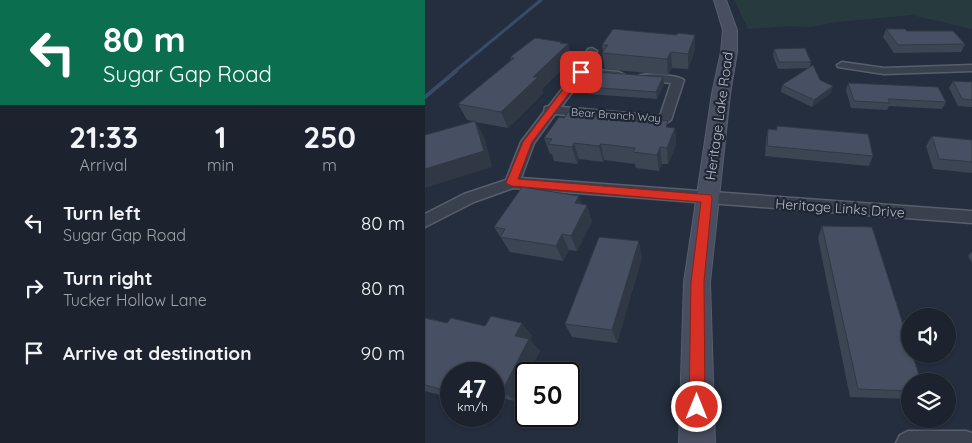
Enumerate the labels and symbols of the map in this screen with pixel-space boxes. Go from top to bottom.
pin [560,51,602,93]
street label: Heritage Lake Road [701,51,737,181]
street label: Bear Branch Way [571,105,661,125]
street label: Heritage Links Drive [775,194,905,222]
speed limit sign: 50 [515,362,580,427]
position arrow [670,380,722,432]

